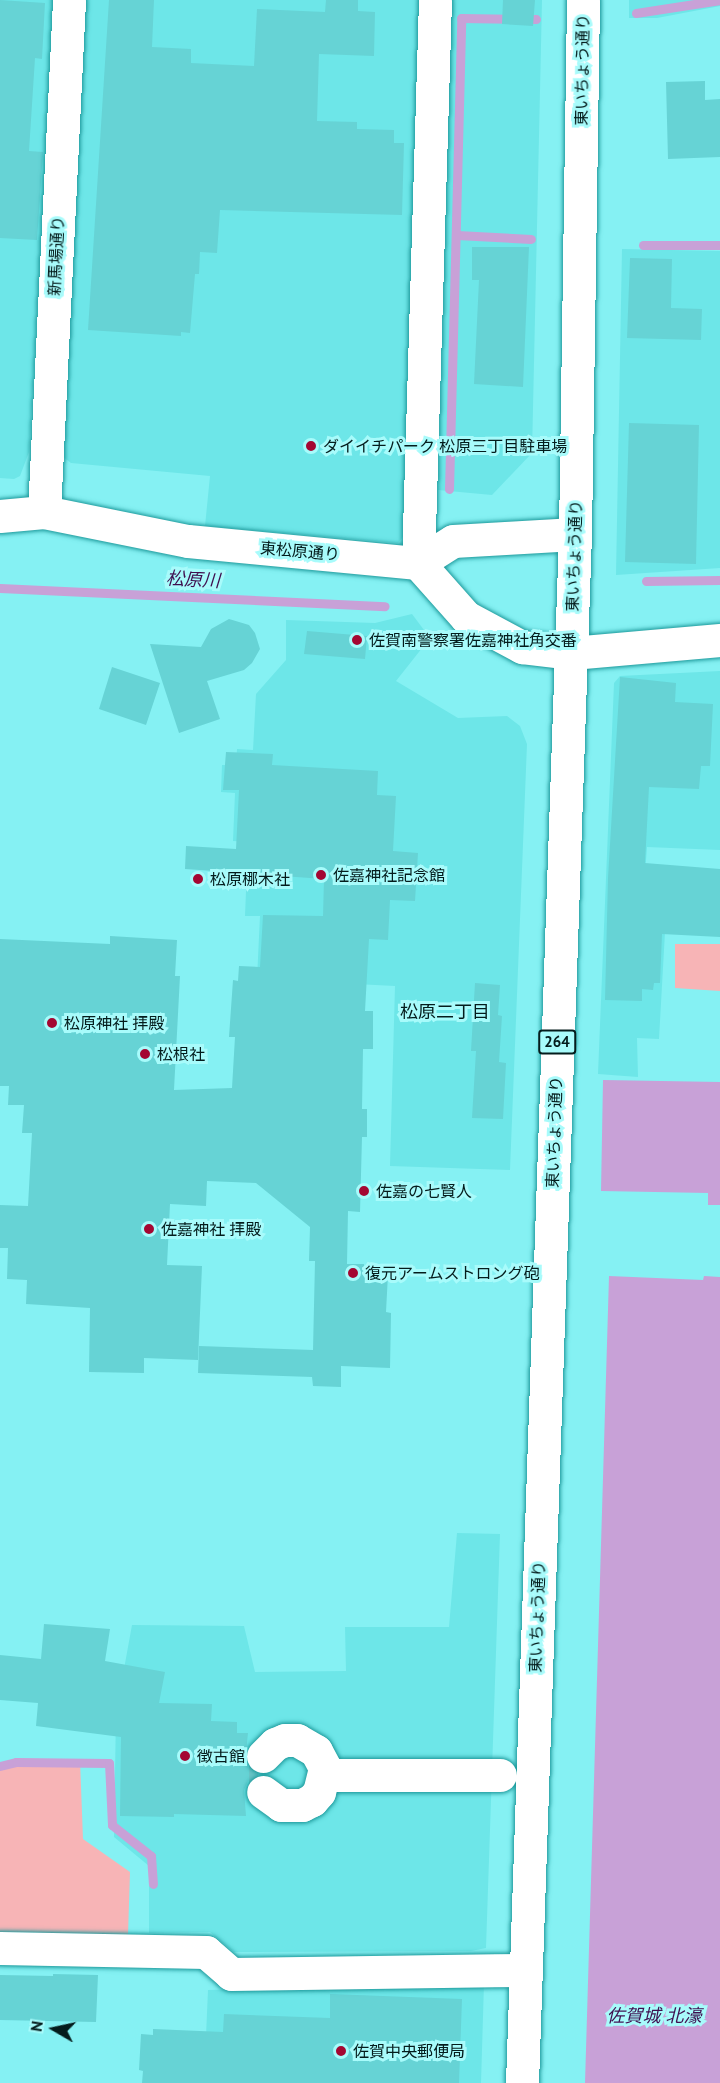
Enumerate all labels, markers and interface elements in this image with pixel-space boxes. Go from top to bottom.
street label: 東いちょう通り [571,14,593,126]
street label: 新馬場通り [44,216,68,296]
place label: ダイイチパーク 松原三丁目駐車場 [323,436,567,456]
marker: ダイイチパーク 松原三丁目駐車場 [304,439,318,453]
street label: 東いちょう通り [562,500,586,612]
street label: 東松原通り [259,538,341,564]
water label: 松原川 [165,568,221,592]
place label: 佐賀南警察署佐嘉神社角交番 [369,630,577,650]
marker: 佐賀南警察署佐嘉神社角交番 [350,633,364,647]
place label: 佐嘉神社記念館 [333,865,445,885]
marker: 佐嘉神社記念館 [314,868,328,882]
place label: 松原梛木社 [210,869,290,889]
marker: 松原梛木社 [191,872,205,886]
district label: 松原二丁目 [400,1001,490,1023]
place label: 松原神社 拝殿 [64,1013,164,1033]
marker: 松原神社 拝殿 [45,1016,59,1030]
road number: 264 [538,1030,576,1054]
place label: 松根社 [157,1044,205,1064]
marker: 松根社 [138,1047,152,1061]
street label: 東いちょう通り [542,1076,566,1188]
place label: 佐嘉の七賢人 [376,1181,472,1201]
marker: 佐嘉の七賢人 [357,1184,371,1198]
place label: 佐嘉神社 拝殿 [161,1219,261,1239]
marker: 佐嘉神社 拝殿 [142,1222,156,1236]
place label: 復元アームストロング砲 [365,1263,540,1283]
marker: 復元アームストロング砲 [346,1266,360,1280]
street label: 東いちょう通り [525,1561,549,1673]
place label: 徴古館 [197,1746,245,1766]
marker: 徴古館 [178,1749,192,1763]
north arrow [24,1999,84,2059]
water label: 佐賀城 北濠 [607,2005,701,2027]
text: N [26,2019,47,2033]
place label: 佐賀中央郵便局 [353,2041,465,2061]
marker: 佐賀中央郵便局 [334,2044,348,2058]

